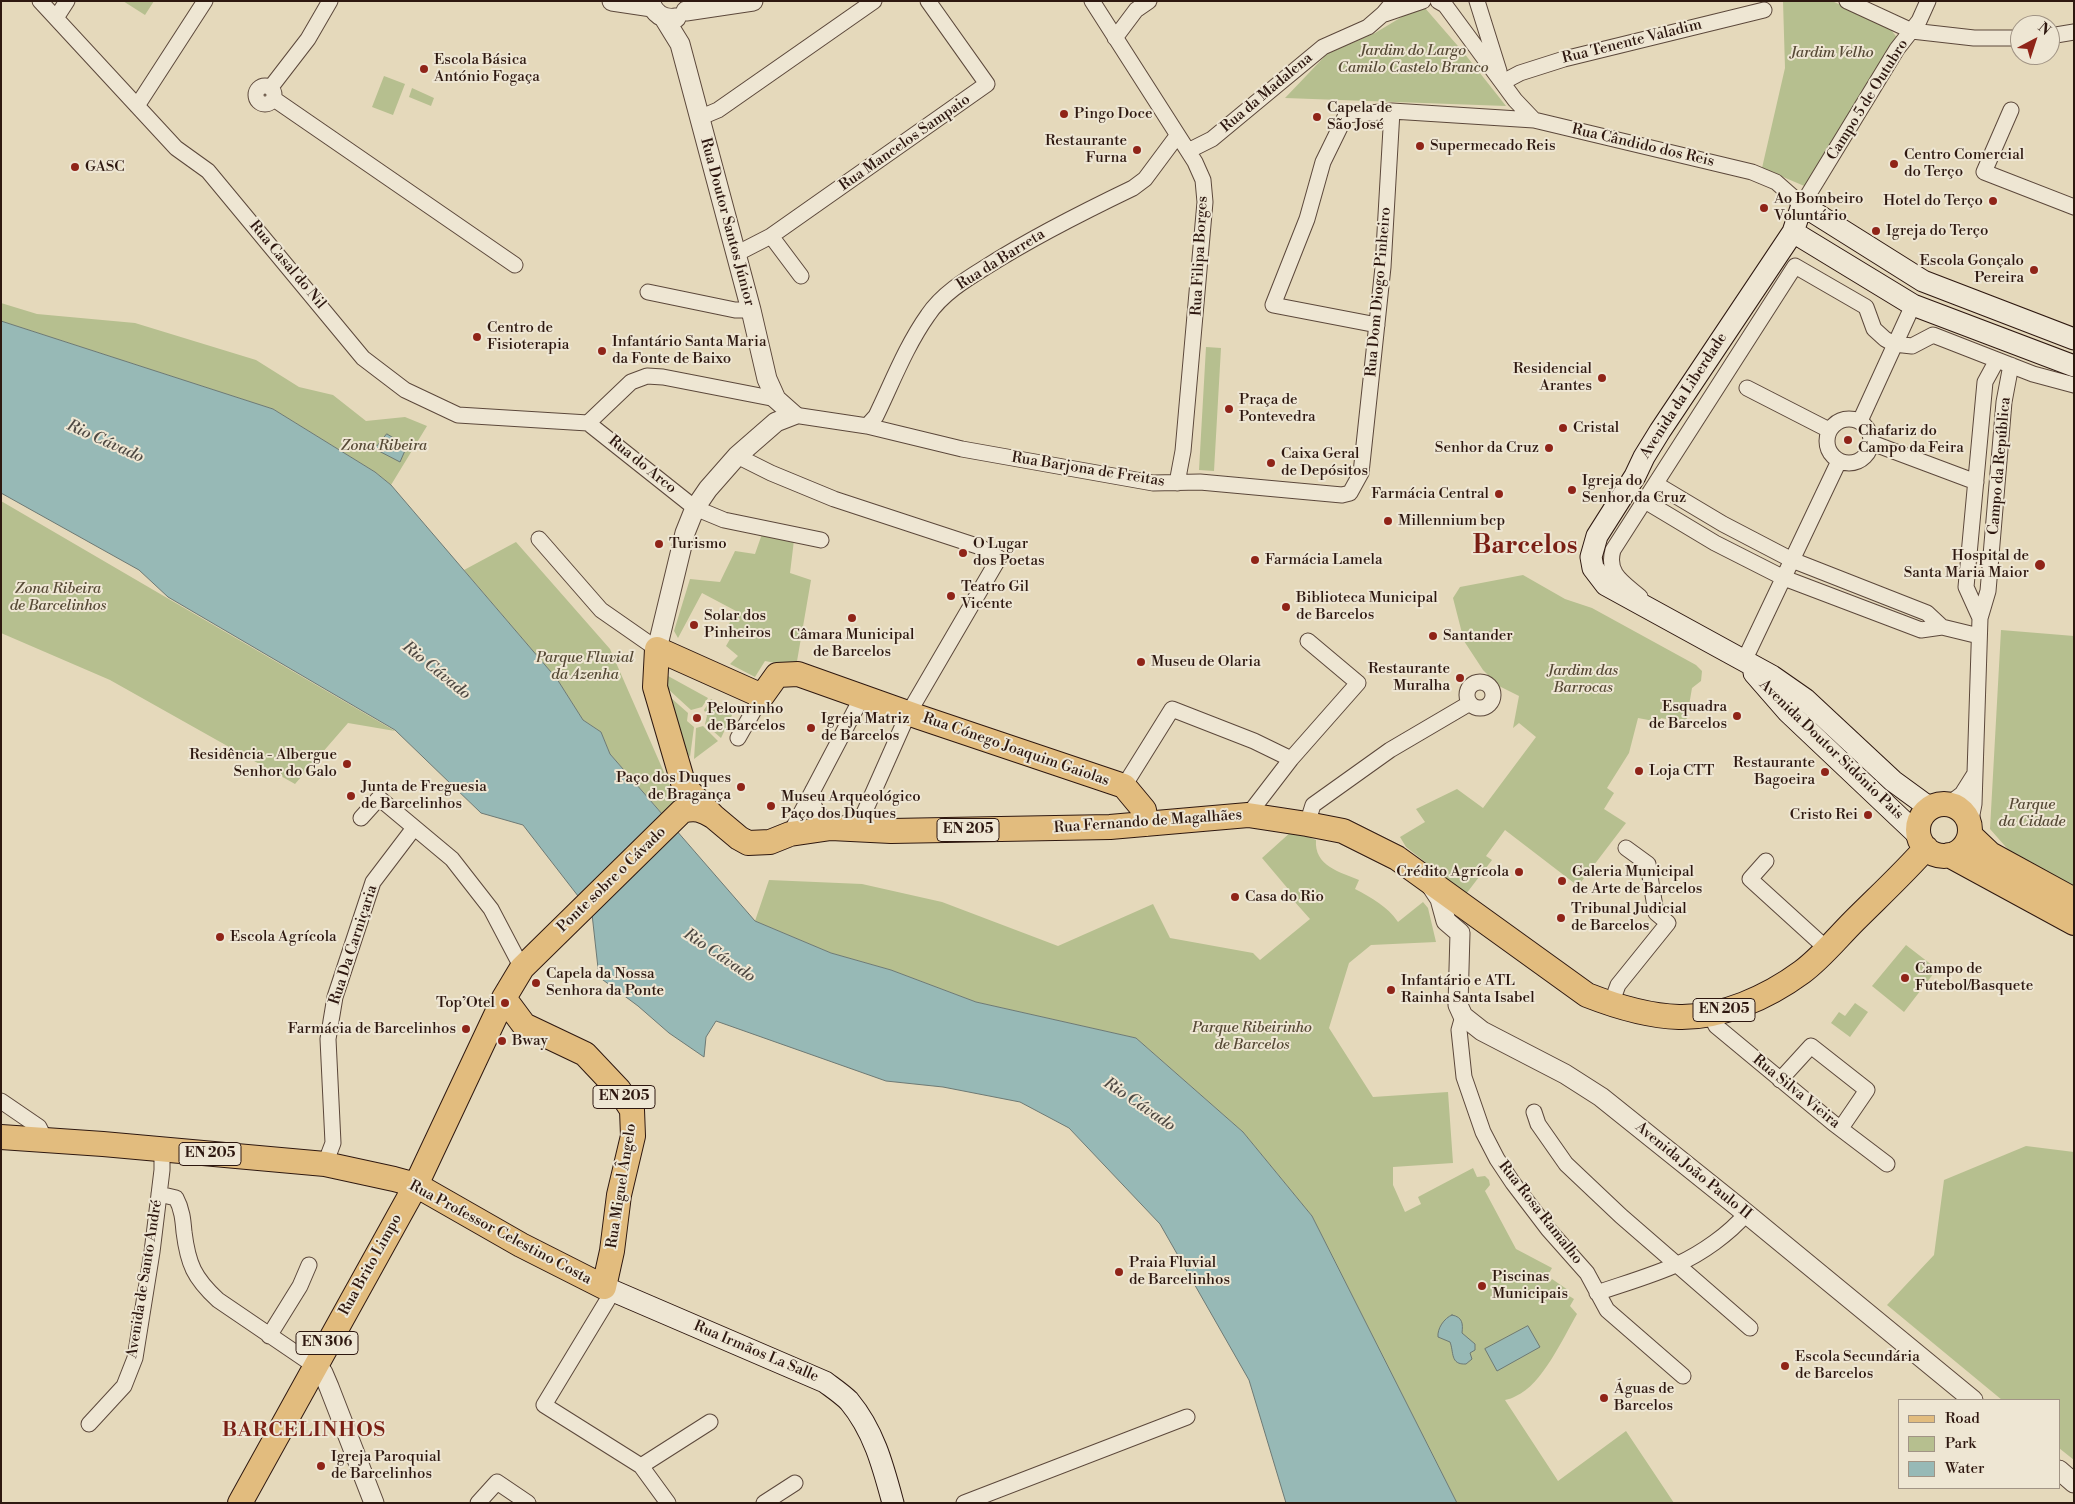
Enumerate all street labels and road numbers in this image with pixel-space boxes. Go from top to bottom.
street label: Rua Tenente Valadim [1560,16,1704,68]
street label: Campo 5 de Outubro [1824,36,1912,164]
street label: Rua da Madalena [1217,49,1317,137]
street label: Rua Mancelos Sampaio [836,91,974,195]
street label: Rua Cândido dos Reis [1570,121,1716,171]
street label: Rua Doutor Santos Júnior [696,136,758,308]
street label: Rua Filipa Borges [1188,196,1212,316]
street label: Rua Dom Diogo Pinheiro [1363,206,1395,378]
street label: Rua Casal do Nil [245,217,329,313]
street label: Rua da Barreta [953,226,1049,294]
street label: Avenida da Liberdade [1637,330,1731,462]
street label: Campo da República [1985,396,2015,536]
street label: Rua do Arco [604,432,680,498]
street label: Rua Barjona de Freitas [1010,449,1166,491]
street label: Avenida Doutor Sidónio Pais [1755,676,1907,824]
street label: Rua Cónego Joaquim Gaiolas [920,710,1112,790]
street label: Rua Fernando de Magalhães [1053,806,1243,838]
road number: EN 205 [937,818,999,842]
street label: Ponte sobre o Cávado [554,823,670,937]
street label: Rua Da Carniçaria [326,883,382,1007]
road number: EN 205 [1693,998,1755,1022]
street label: Rua Silva Vieira [1749,1051,1843,1133]
road number: EN 205 [593,1086,655,1108]
street label: Avenida João Paulo II [1631,1119,1755,1223]
street label: Rua Miguel Ângelo [603,1122,641,1250]
road number: EN 205 [179,1142,241,1166]
street label: Rua Rosa Ramalho [1494,1158,1586,1268]
street label: Rua Professor Celestino Costa [406,1177,594,1289]
street label: Avenida de Santo André [124,1199,166,1359]
street label: Rua Brito Limpo [336,1211,406,1319]
street label: Rua Irmãos La Salle [691,1318,821,1386]
road number: EN 306 [296,1332,358,1355]

